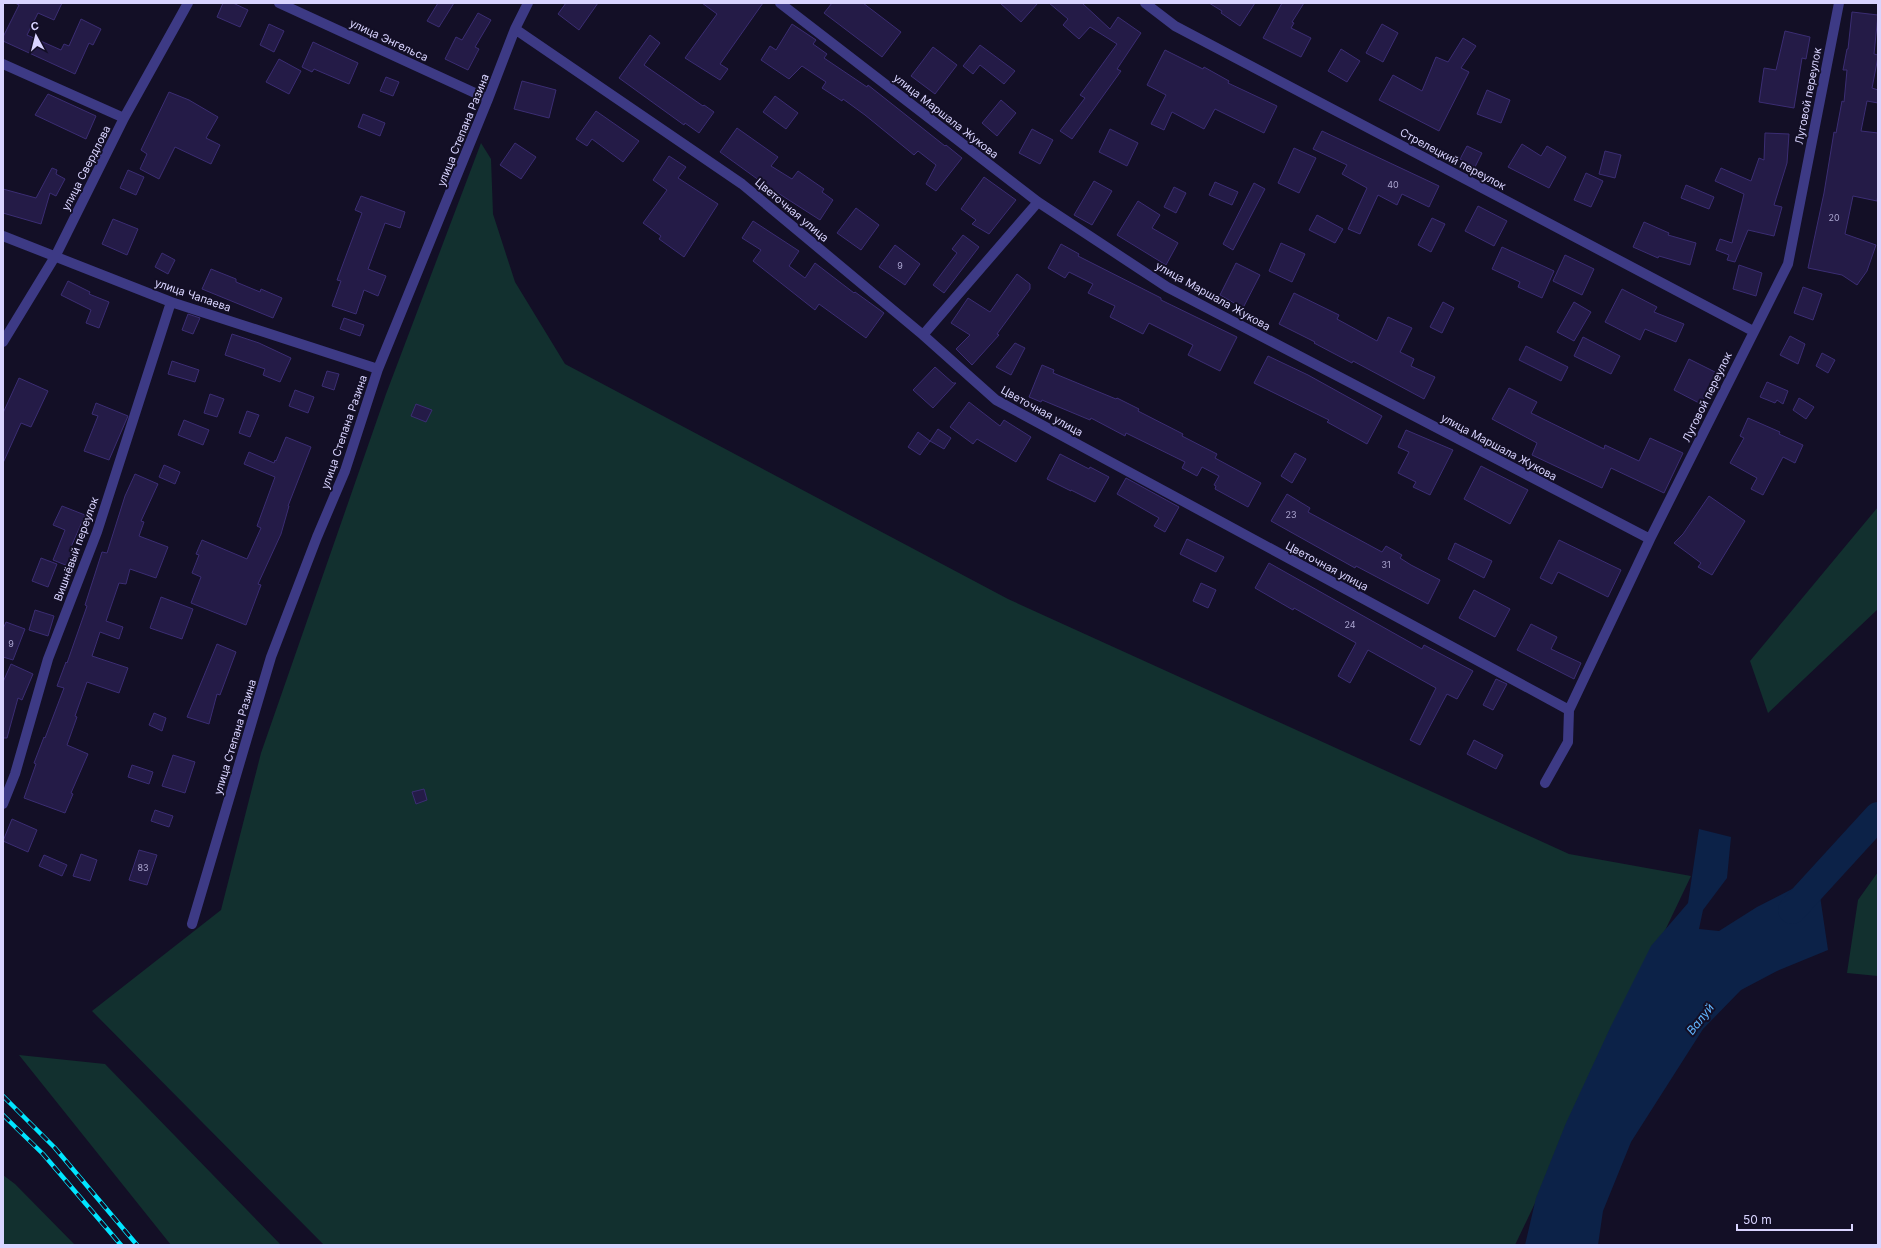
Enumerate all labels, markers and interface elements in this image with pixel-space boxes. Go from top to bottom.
north arrow [16,16,56,56]
street label: улица Энгельса [348,16,430,64]
text: С [30,19,40,34]
street label: Луговой переулок [1792,46,1824,146]
street label: улица Маршала Жукова [891,71,1001,161]
street label: улица Степана Разина [434,72,492,188]
street label: улица Свердлова [58,123,114,213]
street label: Стрелецкий переулок [1398,125,1509,193]
street label: Цветочная улица [752,175,832,245]
house number: 40 [1387,179,1399,190]
house number: 20 [1828,212,1840,223]
street label: улица Маршала Жукова [1153,258,1273,334]
house number: 9 [897,260,903,271]
street label: улица Чапаева [153,275,233,315]
street label: Луговой переулок [1679,350,1735,444]
street label: улица Степана Разина [318,373,370,491]
street label: Цветочная улица [999,383,1085,439]
street label: улица Маршала Жукова [1439,410,1559,484]
street label: Вишнёвый переулок [51,495,101,603]
house number: 23 [1285,509,1297,520]
street label: Цветочная улица [1283,538,1371,594]
house number: 31 [1381,559,1391,570]
house number: 24 [1344,619,1356,630]
house number: 9 [8,638,14,649]
street label: улица Степана Разина [211,678,259,796]
house number: 83 [137,862,149,873]
water label: Валуй [1683,1000,1717,1038]
scale bar [1737,1206,1852,1232]
text: 50 m [1743,1212,1772,1227]

